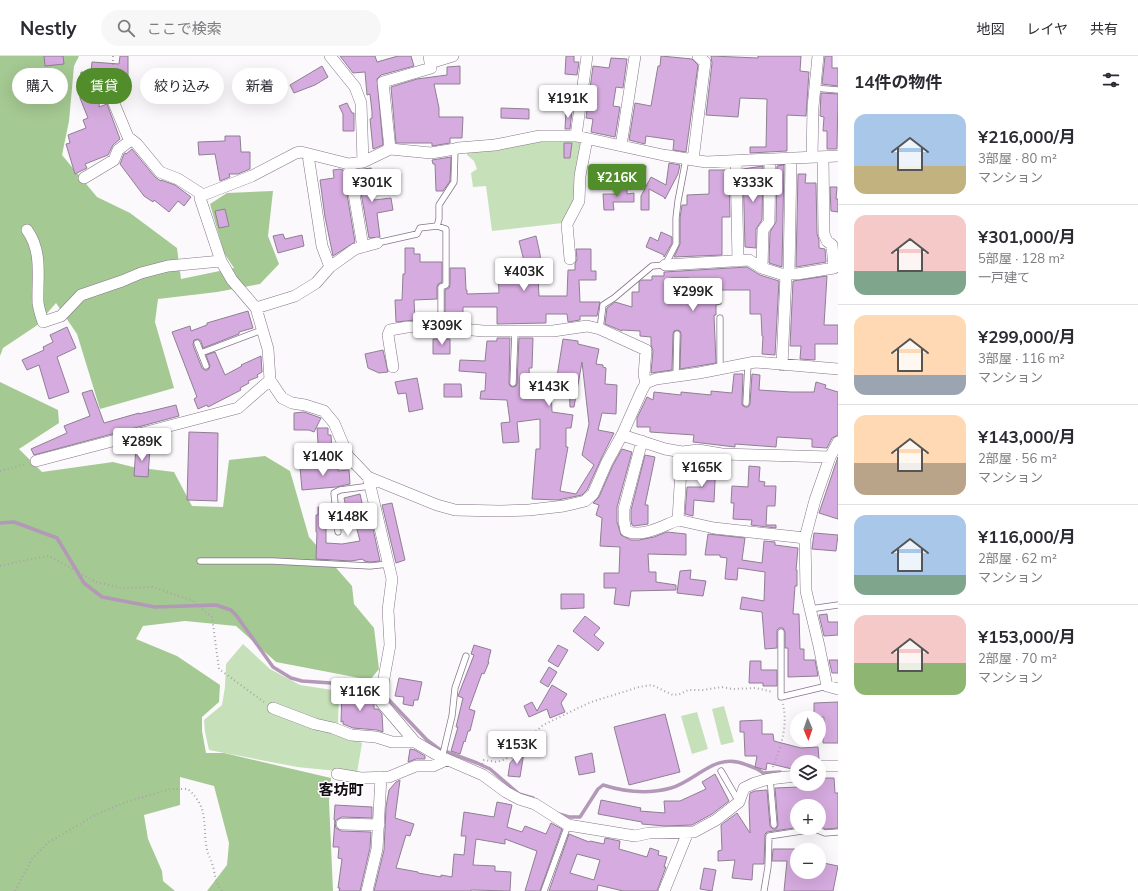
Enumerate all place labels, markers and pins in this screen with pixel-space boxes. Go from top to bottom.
pin: ¥191K [540,85,596,119]
pin: ¥216K [589,164,645,198]
pin: ¥301K [344,169,400,203]
pin: ¥333K [725,169,781,203]
pin: ¥403K [496,258,552,292]
pin: ¥299K [665,278,721,312]
pin: ¥309K [414,312,470,346]
pin: ¥143K [521,373,577,407]
pin: ¥289K [114,428,170,462]
pin: ¥140K [295,443,351,477]
pin: ¥165K [674,454,730,488]
pin: ¥148K [320,503,376,537]
pin: ¥116K [332,678,388,712]
pin: ¥153K [489,731,545,765]

